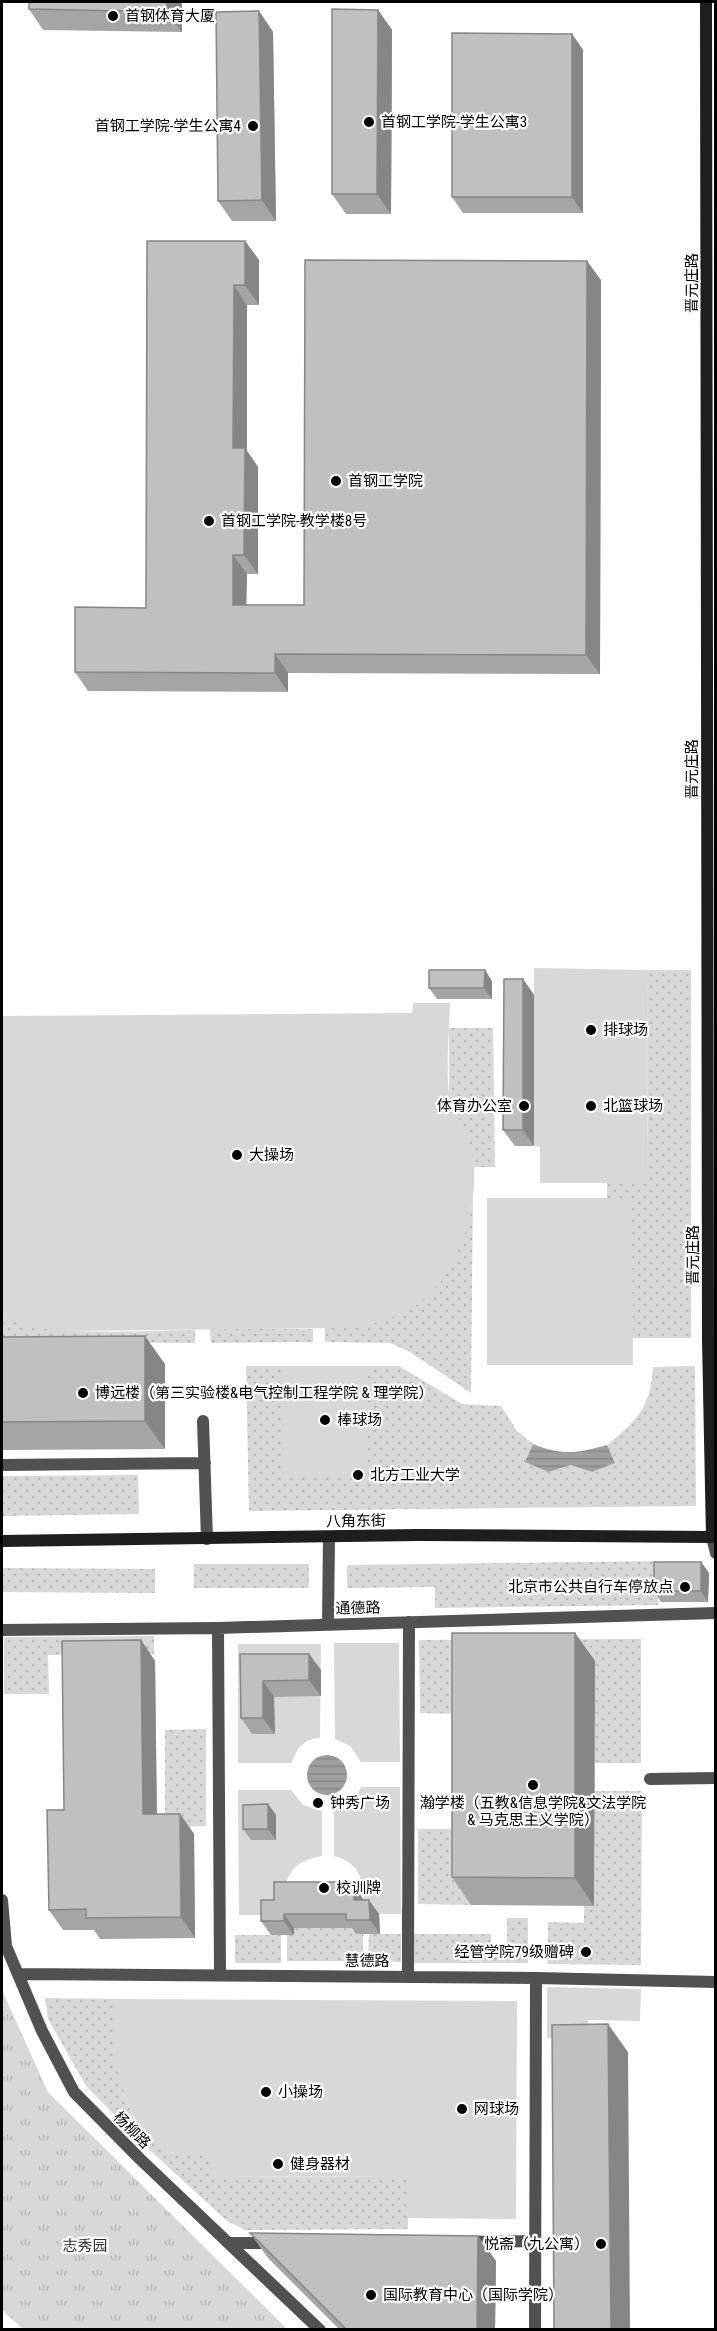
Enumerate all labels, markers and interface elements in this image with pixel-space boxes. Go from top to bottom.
place label: 首钢体育大厦 [125,7,215,25]
marker: 首钢体育大厦 [106,9,120,23]
place label: 首钢工学院-学生公寓3 [381,113,527,131]
marker: 首钢工学院-学生公寓3 [362,115,376,129]
place label: 首钢工学院-学生公寓4 [95,117,241,135]
marker: 首钢工学院-学生公寓4 [246,119,260,133]
street label: 晋元庄路 [683,253,701,313]
place label: 首钢工学院 [348,472,423,490]
marker: 首钢工学院 [329,474,343,488]
place label: 首钢工学院-教学楼8号 [221,512,367,530]
marker: 首钢工学院-教学楼8号 [202,514,216,528]
street label: 晋元庄路 [683,739,701,799]
place label: 排球场 [603,1021,648,1039]
marker: 排球场 [584,1023,598,1037]
place label: 体育办公室 [437,1097,512,1115]
place label: 北篮球场 [603,1097,663,1115]
marker: 体育办公室 [517,1099,531,1113]
marker: 北篮球场 [584,1099,598,1113]
place label: 大操场 [249,1146,294,1164]
marker: 大操场 [230,1148,244,1162]
street label: 晋元庄路 [684,1225,702,1285]
place label: 博远楼（第三实验楼&电气控制工程学院 & 理学院） [95,1384,433,1402]
marker: 博远楼（第三实验楼&电气控制工程学院 & 理学院） [76,1386,90,1400]
place label: 棒球场 [337,1411,382,1429]
marker: 棒球场 [318,1413,332,1427]
place label: 北方工业大学 [370,1466,460,1484]
marker: 北方工业大学 [351,1468,365,1482]
street label: 八角东街 [326,1511,386,1531]
place label: 北京市公共自行车停放点 [508,1578,673,1596]
marker: 北京市公共自行车停放点 [678,1580,692,1594]
street label: 通德路 [335,1599,381,1617]
marker: 瀚学楼（五教&信息学院&文法学院 & 马克思主义学院） [526,1778,540,1792]
place label: 钟秀广场 [330,1794,390,1812]
place label: 瀚学楼（五教&信息学院&文法学院 & 马克思主义学院） [420,1794,646,1829]
marker: 钟秀广场 [311,1796,325,1810]
place label: 校训牌 [336,1879,381,1897]
marker: 校训牌 [317,1881,331,1895]
place label: 经管学院79级赠碑 [454,1943,574,1961]
marker: 经管学院79级赠碑 [579,1945,593,1959]
street label: 慧德路 [344,1952,390,1970]
place label: 小操场 [278,2083,323,2101]
marker: 小操场 [259,2085,273,2099]
place label: 网球场 [474,2100,519,2118]
marker: 网球场 [455,2102,469,2116]
street label: 杨柳路 [110,2108,154,2152]
place label: 健身器材 [290,2155,350,2173]
marker: 健身器材 [271,2157,285,2171]
place label: 悦斋（九公寓） [484,2235,589,2253]
park label: 志秀园 [62,2237,108,2255]
marker: 悦斋（九公寓） [594,2237,608,2251]
place label: 国际教育中心（国际学院） [383,2286,563,2304]
marker: 国际教育中心（国际学院） [364,2288,378,2302]

